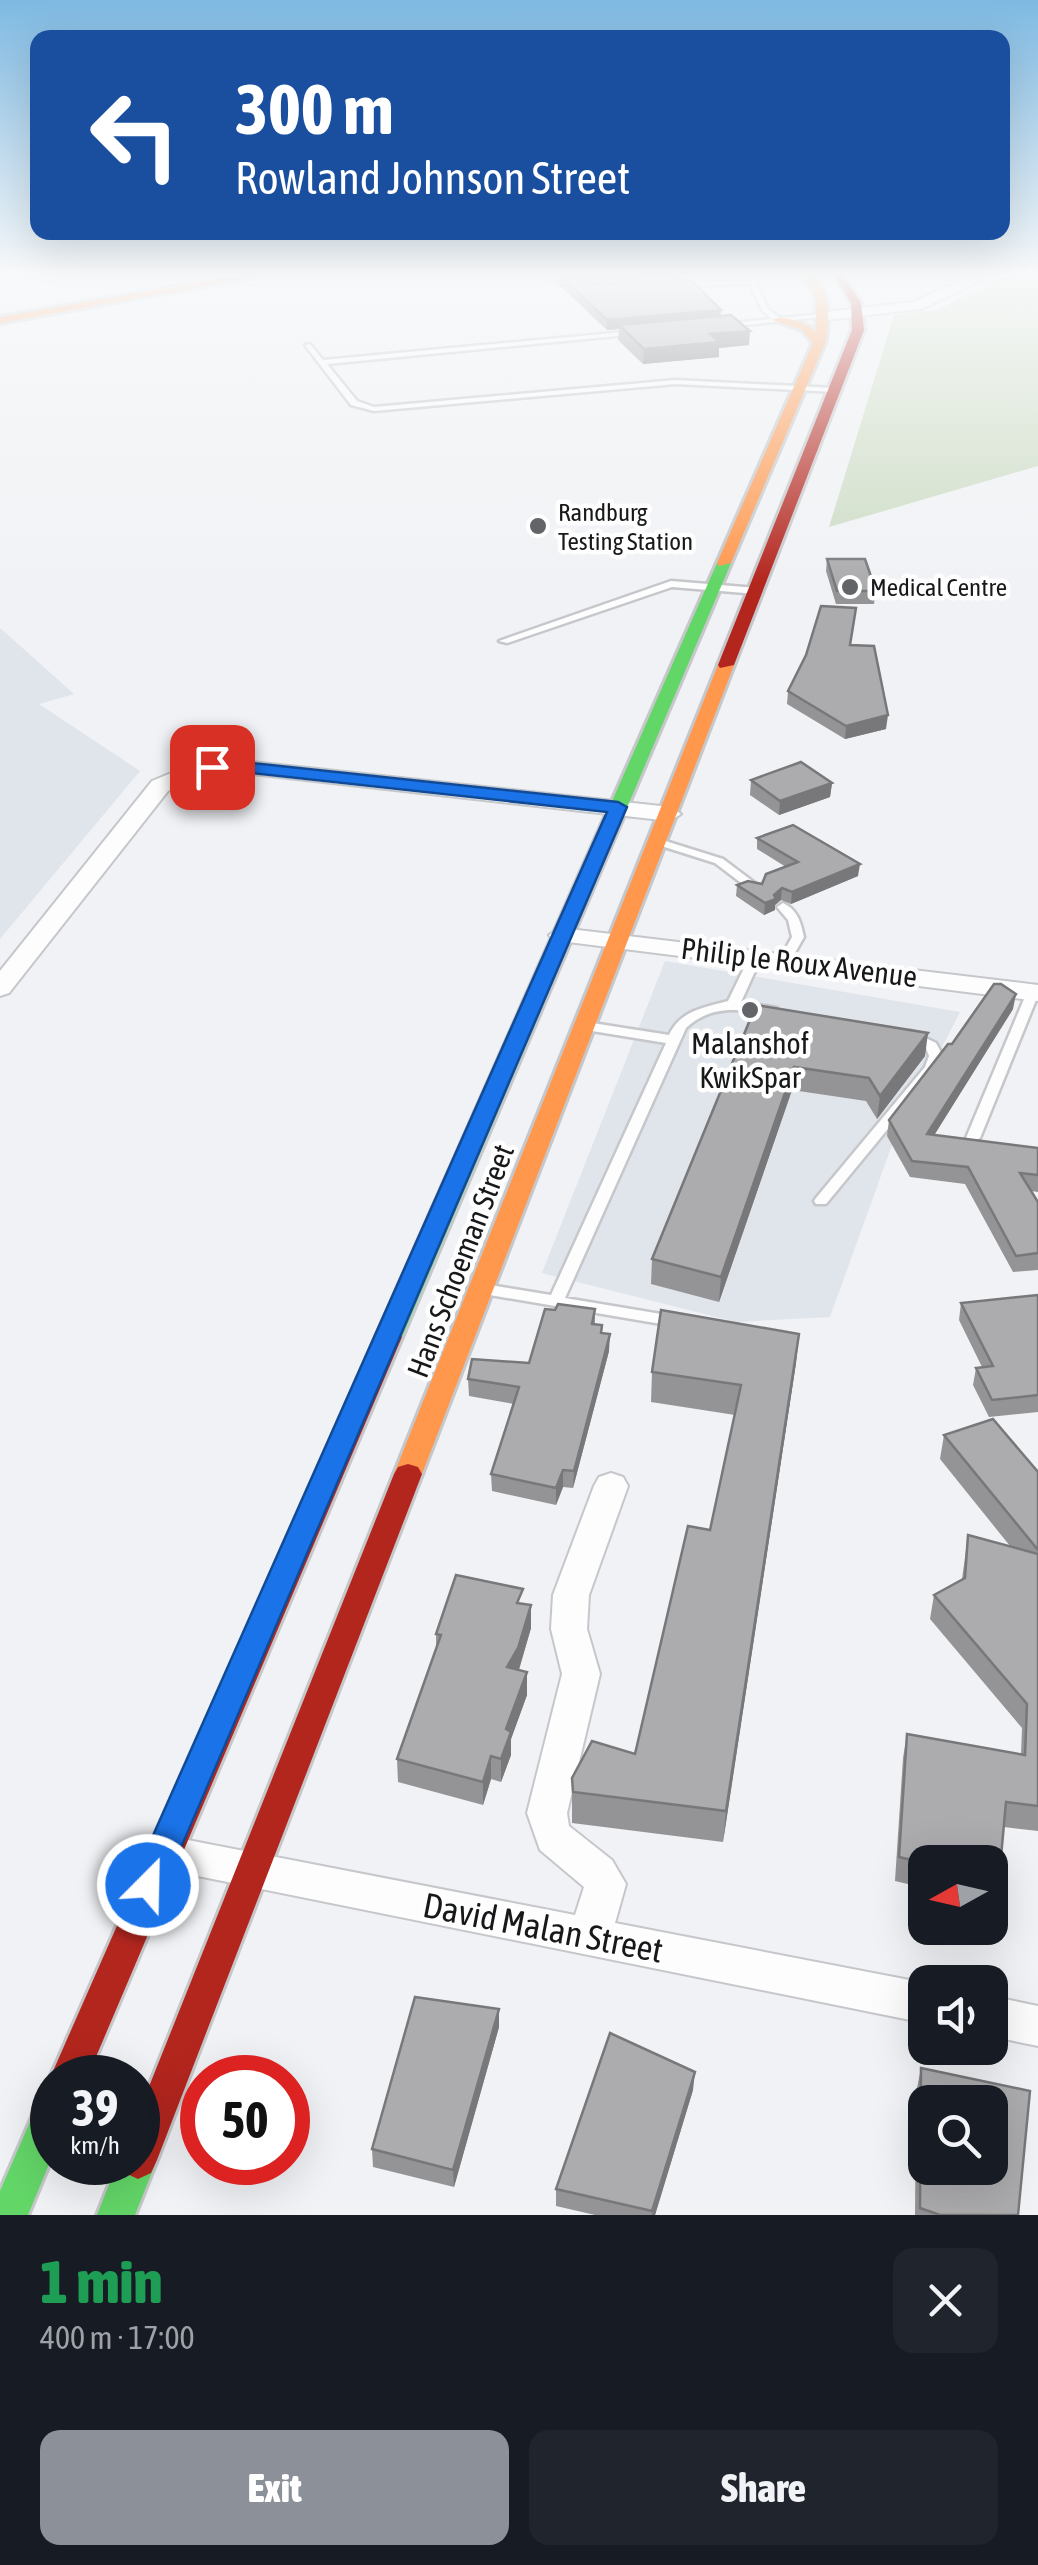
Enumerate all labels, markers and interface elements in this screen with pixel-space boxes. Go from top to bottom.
text: 300 m [235,69,394,149]
icon: left [70,70,200,200]
text: Rowland Johnson Street [235,152,630,204]
place label: Randburg Testing Station [558,498,693,555]
marker: Randburg Testing Station [527,515,549,537]
place label: Medical Centre [870,573,1007,601]
marker: Medical Centre [839,576,861,598]
pin [170,725,255,810]
icon: arrive [185,740,240,795]
street label: Philip le Roux Avenue [679,931,919,993]
marker: Malanshof KwikSpar [739,999,761,1021]
place label: Malanshof KwikSpar [691,1026,809,1094]
street label: Hans Schoeman Street [400,1139,520,1382]
position arrow [96,1833,200,1937]
north arrow [908,1845,1008,1945]
map controls [908,1845,1008,2185]
street label: David Malan Street [420,1884,667,1970]
button: sound [908,1965,1008,2065]
speed limit sign: 50 [180,2055,310,2185]
text: 39 [71,2079,118,2137]
button: search [908,2085,1008,2185]
text: km/h [70,2131,120,2159]
text: 1 min [40,2247,163,2316]
button: close [893,2248,998,2353]
text: 400 m · 17:00 [40,2319,195,2356]
button: Exit [40,2430,509,2545]
button: Share [529,2430,998,2545]

